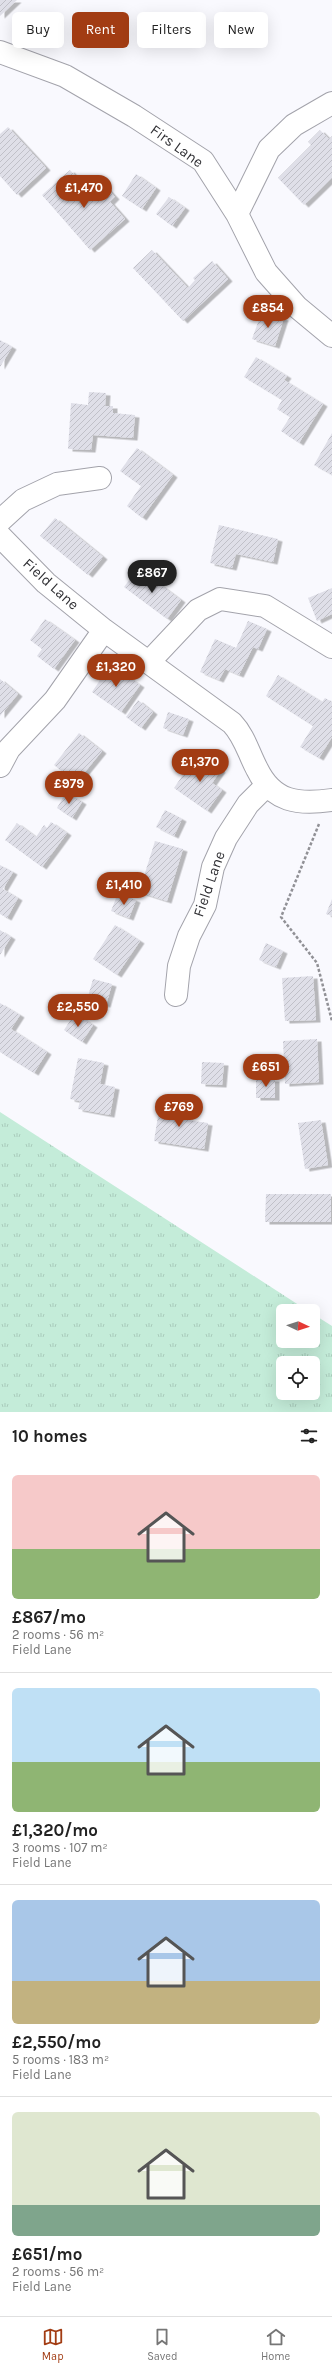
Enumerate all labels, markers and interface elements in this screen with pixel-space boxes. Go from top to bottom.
chip: Buy [12,12,64,48]
chip: Rent [72,12,129,48]
chip: Filters [137,12,206,48]
chip: New [214,12,268,48]
street label: Firs Lane [147,121,207,171]
pin: £1,470 [51,175,117,209]
text: £1,470 [65,180,103,195]
pin: £854 [244,295,292,329]
text: £854 [252,300,284,315]
street label: Field Lane [19,554,83,614]
pin: £867 [128,560,176,594]
text: £867 [137,565,167,580]
pin: £1,320 [83,654,149,688]
text: £1,320 [96,659,136,674]
pin: £1,370 [167,749,233,783]
text: £1,370 [181,754,219,769]
pin: £979 [45,771,93,805]
text: £979 [54,776,84,791]
street label: Field Lane [189,849,229,919]
pin: £1,410 [91,872,157,906]
text: £1,410 [106,877,142,892]
pin: £2,550 [45,994,111,1028]
text: £2,550 [57,999,99,1014]
pin: £651 [242,1054,290,1088]
text: £651 [252,1059,280,1074]
pin: £769 [155,1094,203,1128]
text: £769 [164,1099,194,1114]
north arrow [276,1304,320,1348]
map controls [276,1304,320,1400]
button: locate [276,1356,320,1400]
icon: filters [298,1425,320,1447]
text: 10 homes [12,1426,87,1446]
icon: home [130,1501,202,1573]
text: £867/mo [12,1607,86,1627]
text: 2 rooms · 56 m² [12,1627,104,1642]
text: Field Lane [12,1642,72,1657]
icon: home [130,1714,202,1786]
text: £1,320/mo [12,1820,98,1840]
text: 3 rooms · 107 m² [12,1840,108,1855]
text: Field Lane [12,1855,72,1870]
icon: home [130,1926,202,1998]
text: £2,550/mo [12,2032,101,2052]
text: 5 rooms · 183 m² [12,2052,109,2067]
text: Field Lane [12,2067,72,2082]
icon: home [130,2138,202,2210]
text: £651/mo [12,2244,82,2264]
text: 2 rooms · 56 m² [12,2264,104,2279]
text: Field Lane [12,2279,72,2294]
tab: Map [42,2326,64,2363]
tab: Saved [147,2326,178,2363]
tab: Home [261,2326,290,2363]

